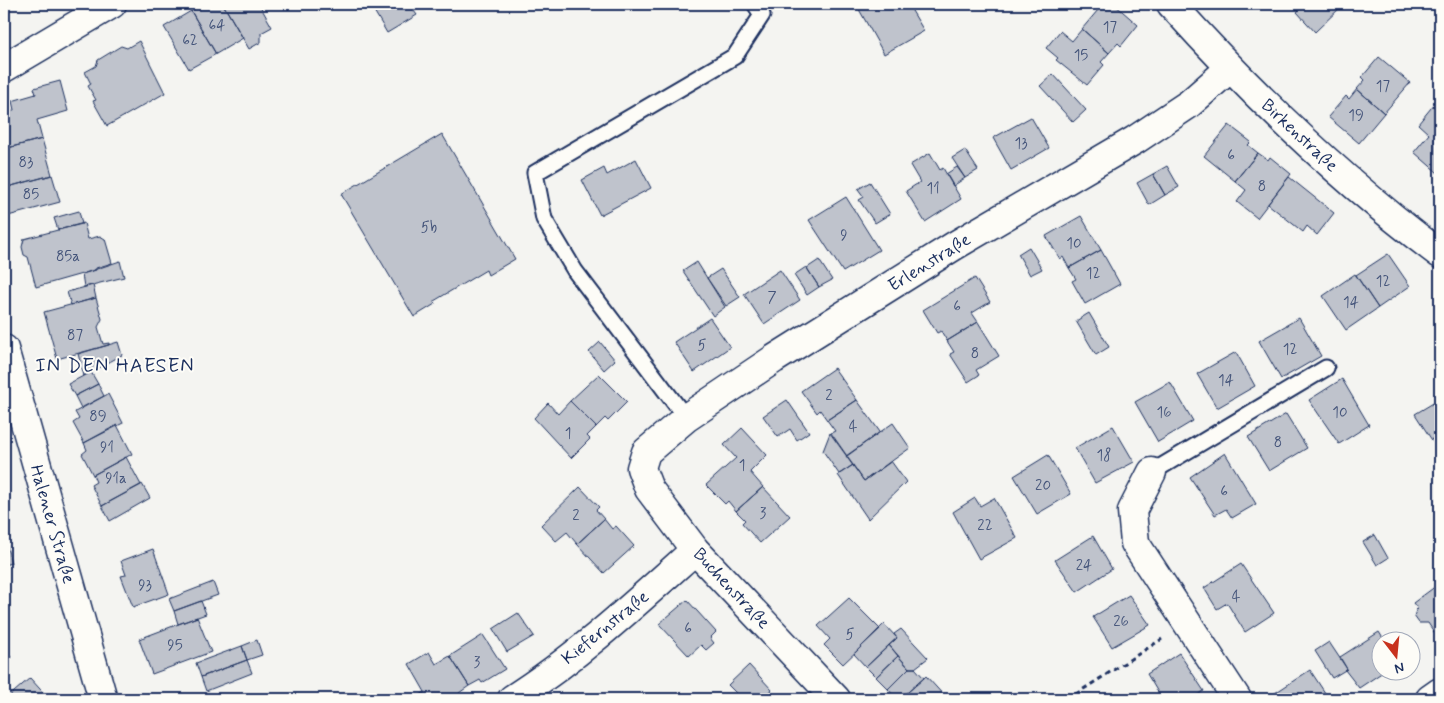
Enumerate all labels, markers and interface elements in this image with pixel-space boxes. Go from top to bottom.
house number: 64 [209,16,225,36]
house number: 17 [1103,18,1118,38]
house number: 62 [182,31,198,51]
house number: 15 [1074,46,1088,66]
house number: 17 [1376,77,1391,97]
street label: Birkenstraße [1256,94,1343,178]
house number: 19 [1348,106,1364,126]
house number: 13 [1014,134,1028,154]
house number: 6 [1227,146,1235,166]
house number: 83 [19,153,33,173]
house number: 8 [1258,177,1266,197]
house number: 11 [926,179,940,199]
house number: 85 [23,185,39,205]
house number: 5b [421,218,437,238]
house number: 9 [840,226,848,246]
street label: Erlenstraße [884,228,976,298]
house number: 10 [1066,234,1082,254]
house number: 85a [56,247,80,267]
house number: 12 [1086,264,1100,284]
house number: 12 [1376,272,1390,292]
house number: 7 [767,288,777,308]
house number: 14 [1343,293,1359,313]
house number: 6 [953,297,961,317]
house number: 87 [67,326,83,346]
house number: 5 [697,336,707,356]
house number: 12 [1283,340,1297,360]
house number: 8 [971,344,979,364]
district label: IN DEN HAESEN [35,353,195,380]
house number: 14 [1218,371,1234,391]
house number: 2 [825,386,833,406]
house number: 16 [1156,403,1172,423]
house number: 10 [1332,403,1348,423]
house number: 89 [89,407,107,427]
house number: 4 [849,417,858,437]
house number: 1 [565,424,571,444]
house number: 8 [1274,433,1282,453]
house number: 91 [100,438,114,458]
house number: 18 [1097,446,1111,466]
house number: 1 [739,456,745,476]
street label: Halener Straße [24,462,80,587]
house number: 91a [105,469,127,489]
house number: 20 [1035,476,1051,496]
house number: 6 [1220,482,1228,502]
house number: 3 [760,504,767,524]
house number: 2 [572,506,580,526]
house number: 22 [977,516,993,536]
street label: Buchenstraße [687,543,775,635]
house number: 24 [1076,556,1092,576]
house number: 93 [138,576,152,596]
street label: Kiefernstraße [557,585,654,670]
house number: 4 [1232,587,1241,607]
house number: 26 [1113,612,1129,632]
house number: 6 [684,619,692,639]
house number: 5 [845,625,855,645]
north arrow [1372,630,1422,680]
house number: 95 [167,636,183,656]
house number: 3 [474,653,481,673]
text: N [1392,658,1406,677]

